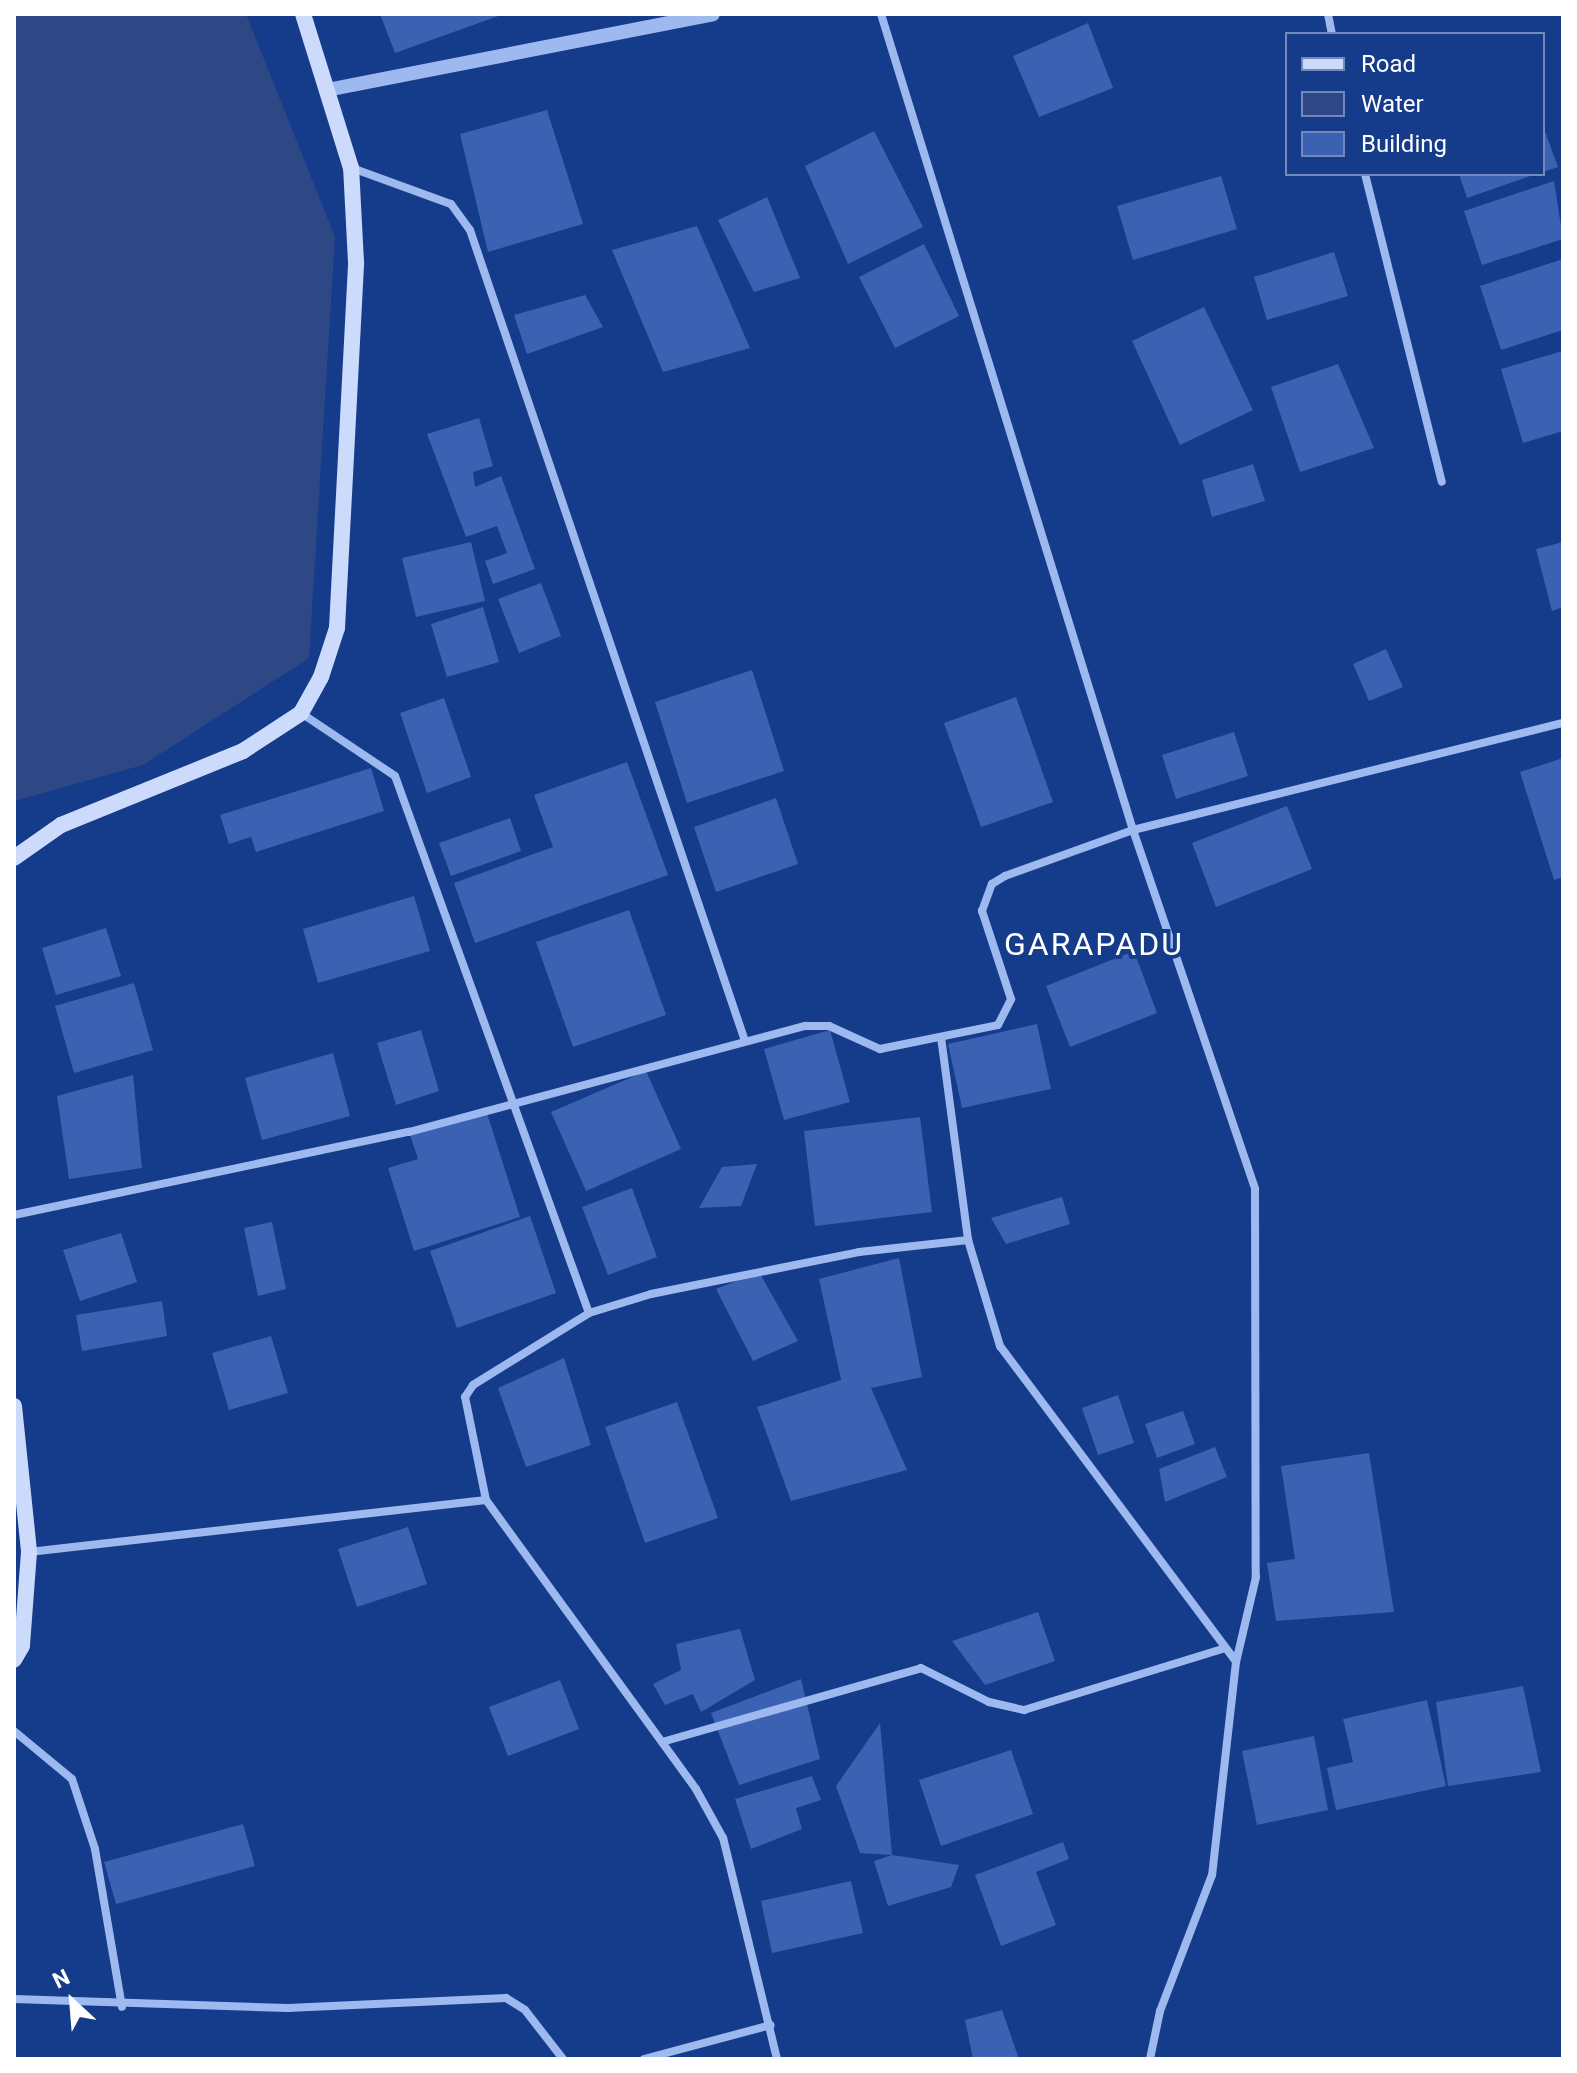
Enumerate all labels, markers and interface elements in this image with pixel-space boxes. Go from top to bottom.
legend [1285,32,1545,176]
text: Road [1361,50,1416,78]
text: Water [1361,90,1424,118]
text: Building [1361,130,1447,158]
district label: GARAPADU [1004,925,1184,963]
north arrow [32,1961,112,2041]
text: N [49,1964,74,1994]

